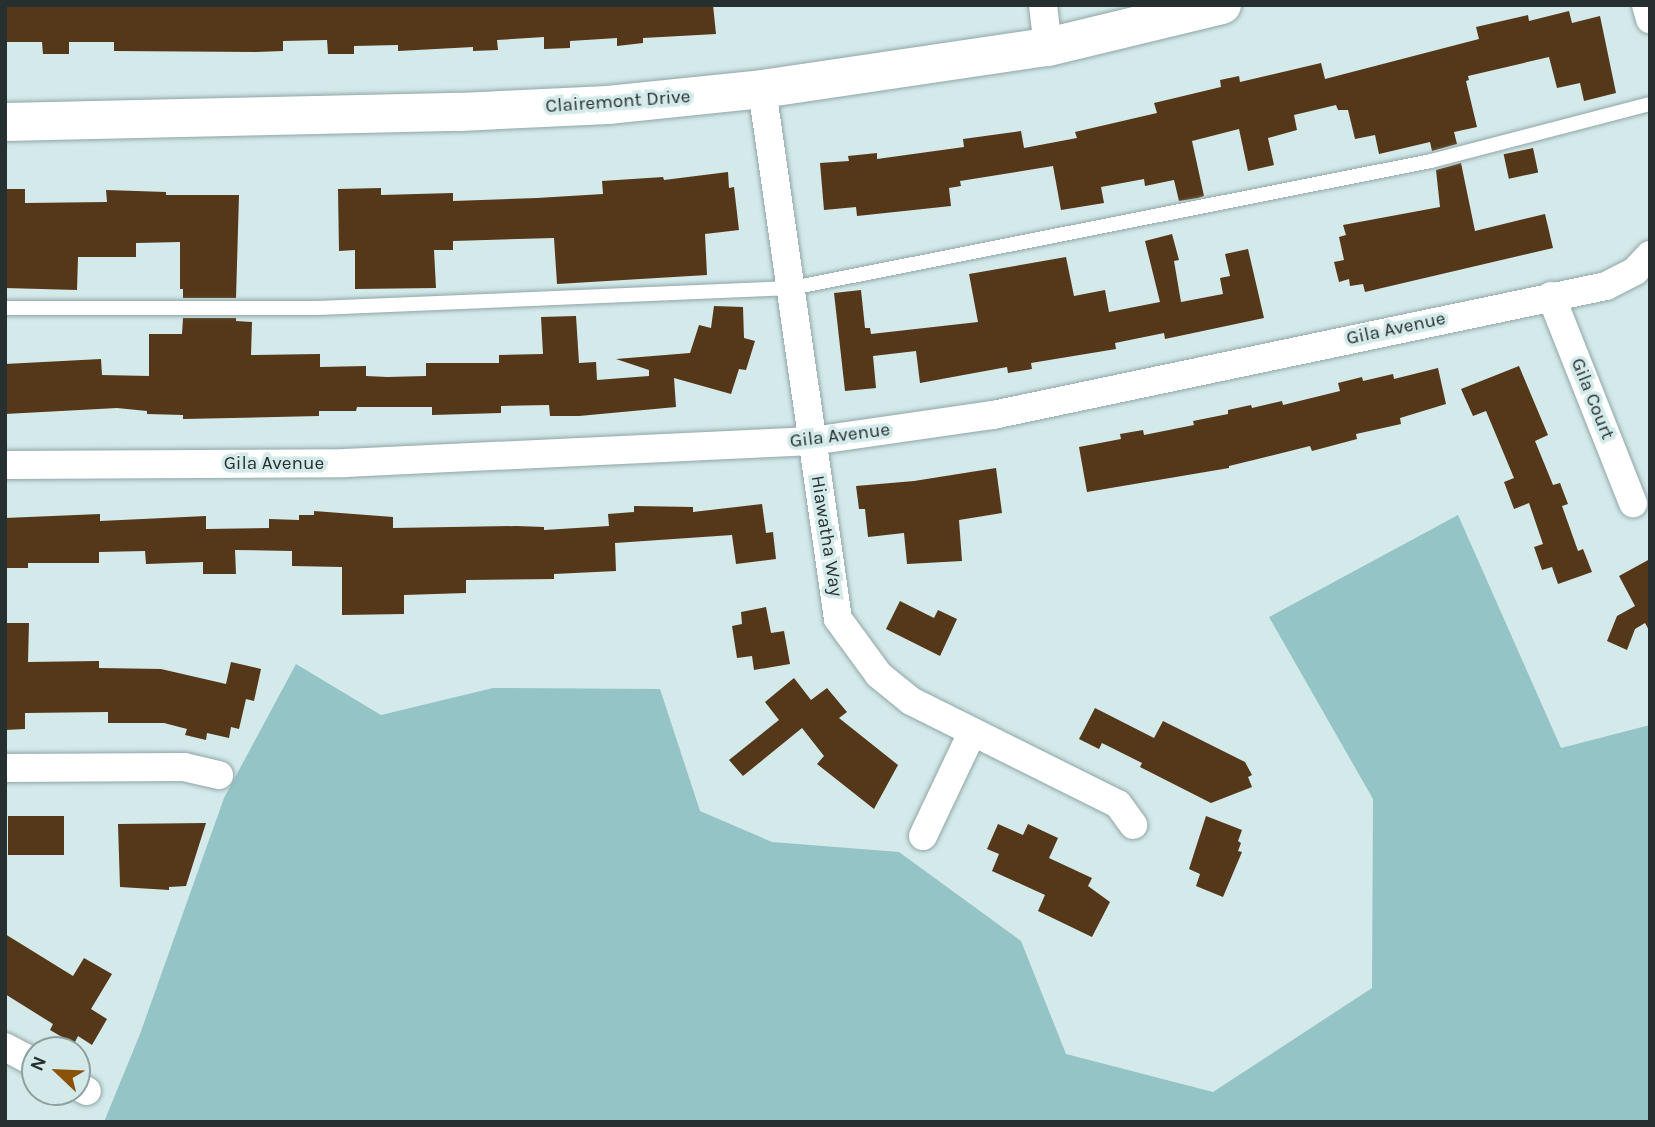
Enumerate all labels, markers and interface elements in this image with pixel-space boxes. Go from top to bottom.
street label: Clairemont Drive [545,86,691,118]
street label: Gila Avenue [1344,307,1448,351]
street label: Gila Court [1565,355,1619,443]
street label: Gila Avenue [789,419,891,453]
street label: Gila Avenue [224,453,324,475]
street label: Hiawatha Way [805,474,847,598]
north arrow [21,1036,91,1106]
text: N [26,1053,51,1074]

